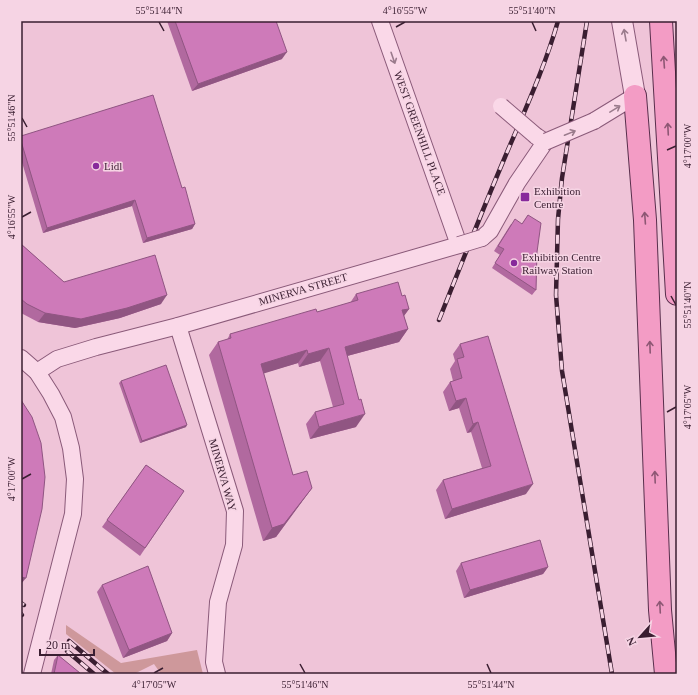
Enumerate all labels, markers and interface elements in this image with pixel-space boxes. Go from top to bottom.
text: 55°51'44"N [135,5,183,16]
text: 4°16'55"W [383,5,428,16]
text: 55°51'40"N [508,5,556,16]
one-way arrow [620,29,628,42]
one-way arrow [390,51,397,64]
one-way arrow [660,56,668,69]
street label: WEST GREENHILL PLACE [392,69,448,197]
text: 55°51'46"N [6,94,17,142]
one-way arrow [609,104,621,112]
one-way arrow [665,123,672,136]
text: 4°17'00"W [682,123,693,168]
one-way arrow [564,128,576,136]
place label: Lidl [104,160,122,172]
marker: Lidl [91,161,101,171]
place label: Exhibition Centre [534,185,581,210]
marker: Exhibition Centre [519,191,531,203]
text: 4°16'55"W [6,194,17,239]
one-way arrow [641,212,648,225]
place label: Exhibition Centre Railway Station [522,251,601,276]
marker: Exhibition Centre Railway Station [509,258,519,268]
street label: MINERVA STREET [257,271,349,307]
text: 55°51'40"N [682,281,693,329]
one-way arrow [646,341,653,354]
text: 4°17'05"W [682,384,693,429]
street label: MINERVA WAY [207,437,239,513]
text: 4°17'00"W [6,456,17,501]
one-way arrow [651,471,658,484]
one-way arrow [656,601,664,614]
north arrow [620,617,660,657]
scale bar [40,631,94,657]
text: N [624,635,638,648]
text: 20 m [46,638,71,652]
text: 4°17'05"W [132,679,177,690]
text: 55°51'46"N [281,679,329,690]
text: 55°51'44"N [467,679,515,690]

